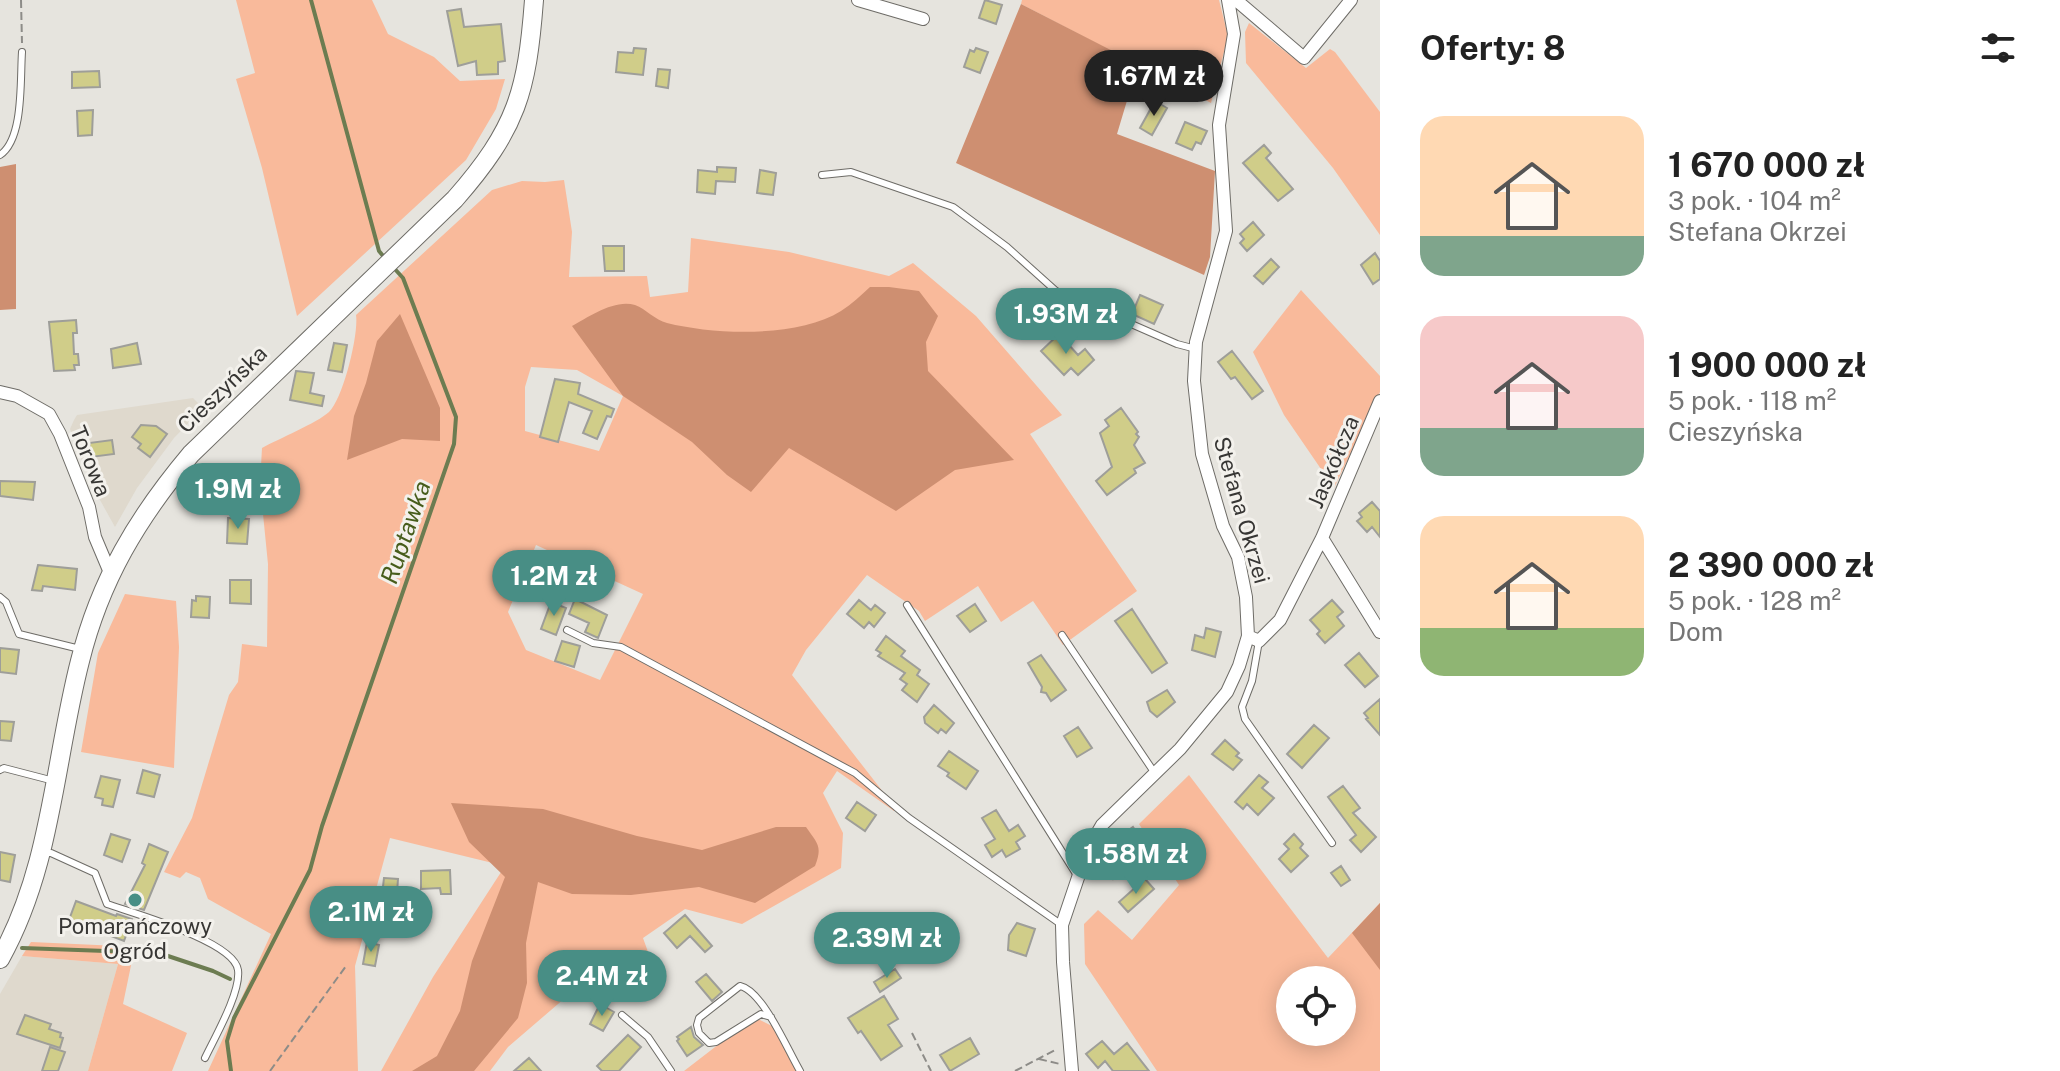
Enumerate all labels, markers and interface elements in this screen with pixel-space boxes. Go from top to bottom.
icon: filters [1976,26,2020,70]
text: Oferty: 8 [1420,28,1566,68]
pin: 1.67M zł [1071,50,1237,118]
text: 1.67M zł [1102,60,1206,91]
text: 1 670 000 zł [1668,145,1865,185]
icon: home [1484,148,1580,244]
text: 3 pok. · 104 m² [1668,185,1841,216]
text: Stefana Okrzei [1668,216,1847,247]
pin: 1.93M zł [983,288,1149,356]
text: 1.93M zł [1014,298,1118,329]
street label: Cieszyńska [172,340,272,438]
text: 1 900 000 zł [1668,345,1867,385]
icon: home [1484,348,1580,444]
text: 5 pok. · 118 m² [1668,385,1836,416]
street label: Jaskółcza [1302,412,1364,512]
text: Cieszyńska [1668,416,1803,447]
street label: Torowa [65,422,117,500]
street label: Stefana Okrzei [1209,434,1275,586]
pin: 1.9M zł [164,463,312,531]
text: 1.9M zł [194,473,282,504]
water label: Ruptawka [374,477,436,587]
text: 2 390 000 zł [1668,545,1874,585]
icon: home [1484,548,1580,644]
pin: 1.2M zł [480,550,628,618]
text: 1.2M zł [510,560,598,591]
text: 5 pok. · 128 m² [1668,585,1841,616]
text: Dom [1668,616,1723,647]
pin: 1.58M zł [1053,828,1219,896]
text: 1.58M zł [1083,838,1189,869]
pin: 2.1M zł [297,886,445,954]
marker: Pomarańczowy Ogród [126,891,144,909]
text: 2.1M zł [328,896,414,927]
pin: 2.39M zł [804,912,970,980]
place label: Pomarańczowy Ogród [58,913,212,964]
text: 2.39M zł [832,922,942,953]
pin: 2.4M zł [528,950,676,1018]
text: 2.4M zł [556,960,648,991]
map controls [1276,966,1356,1046]
button: locate [1276,966,1356,1046]

